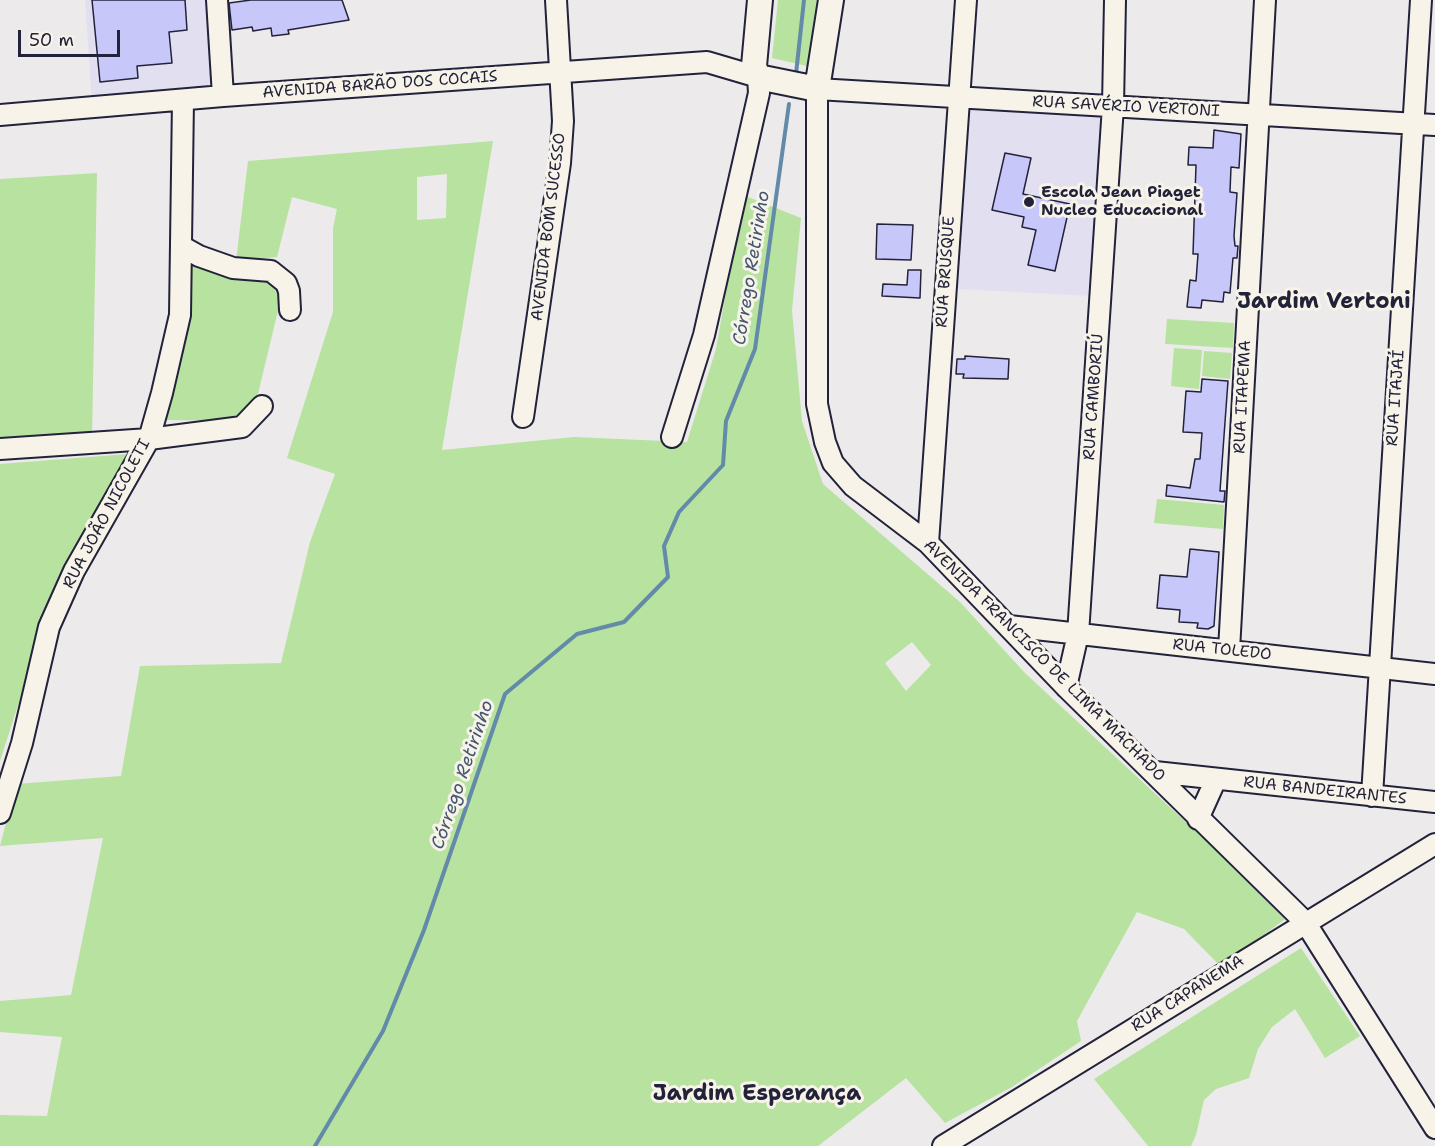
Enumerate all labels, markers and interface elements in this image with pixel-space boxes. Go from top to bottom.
scale bar [21,18,123,56]
text: 50 m [29,28,74,52]
street label: AVENIDA BARÃO DOS COCAIS [262,67,498,103]
street label: RUA SAVÉRIO VERTONI [1032,92,1220,122]
street label: AVENIDA BOM SUCESSO [528,132,570,322]
place label: Escola Jean Piaget Nucleo Educacional [1041,183,1203,221]
water label: Córrego Retirinho [729,189,775,347]
marker: Escola Jean Piaget Nucleo Educacional [1022,195,1036,209]
street label: RUA BRUSQUE [933,216,959,328]
district label: Jardim Vertoni [1237,289,1411,315]
street label: RUA CAMBORIÚ [1080,333,1108,461]
street label: RUA ITAPEMA [1230,340,1256,454]
street label: RUA ITAJAÍ [1383,349,1409,447]
street label: RUA JOÃO NICOLETI [59,436,155,592]
street label: AVENIDA FRANCISCO DE LIMA MACHADO [919,536,1169,786]
street label: RUA TOLEDO [1172,635,1272,665]
water label: Córrego Retirinho [427,698,499,852]
street label: RUA BANDEIRANTES [1242,773,1408,809]
street label: RUA CAPANEMA [1128,952,1248,1036]
district label: Jardim Esperança [653,1081,861,1107]

